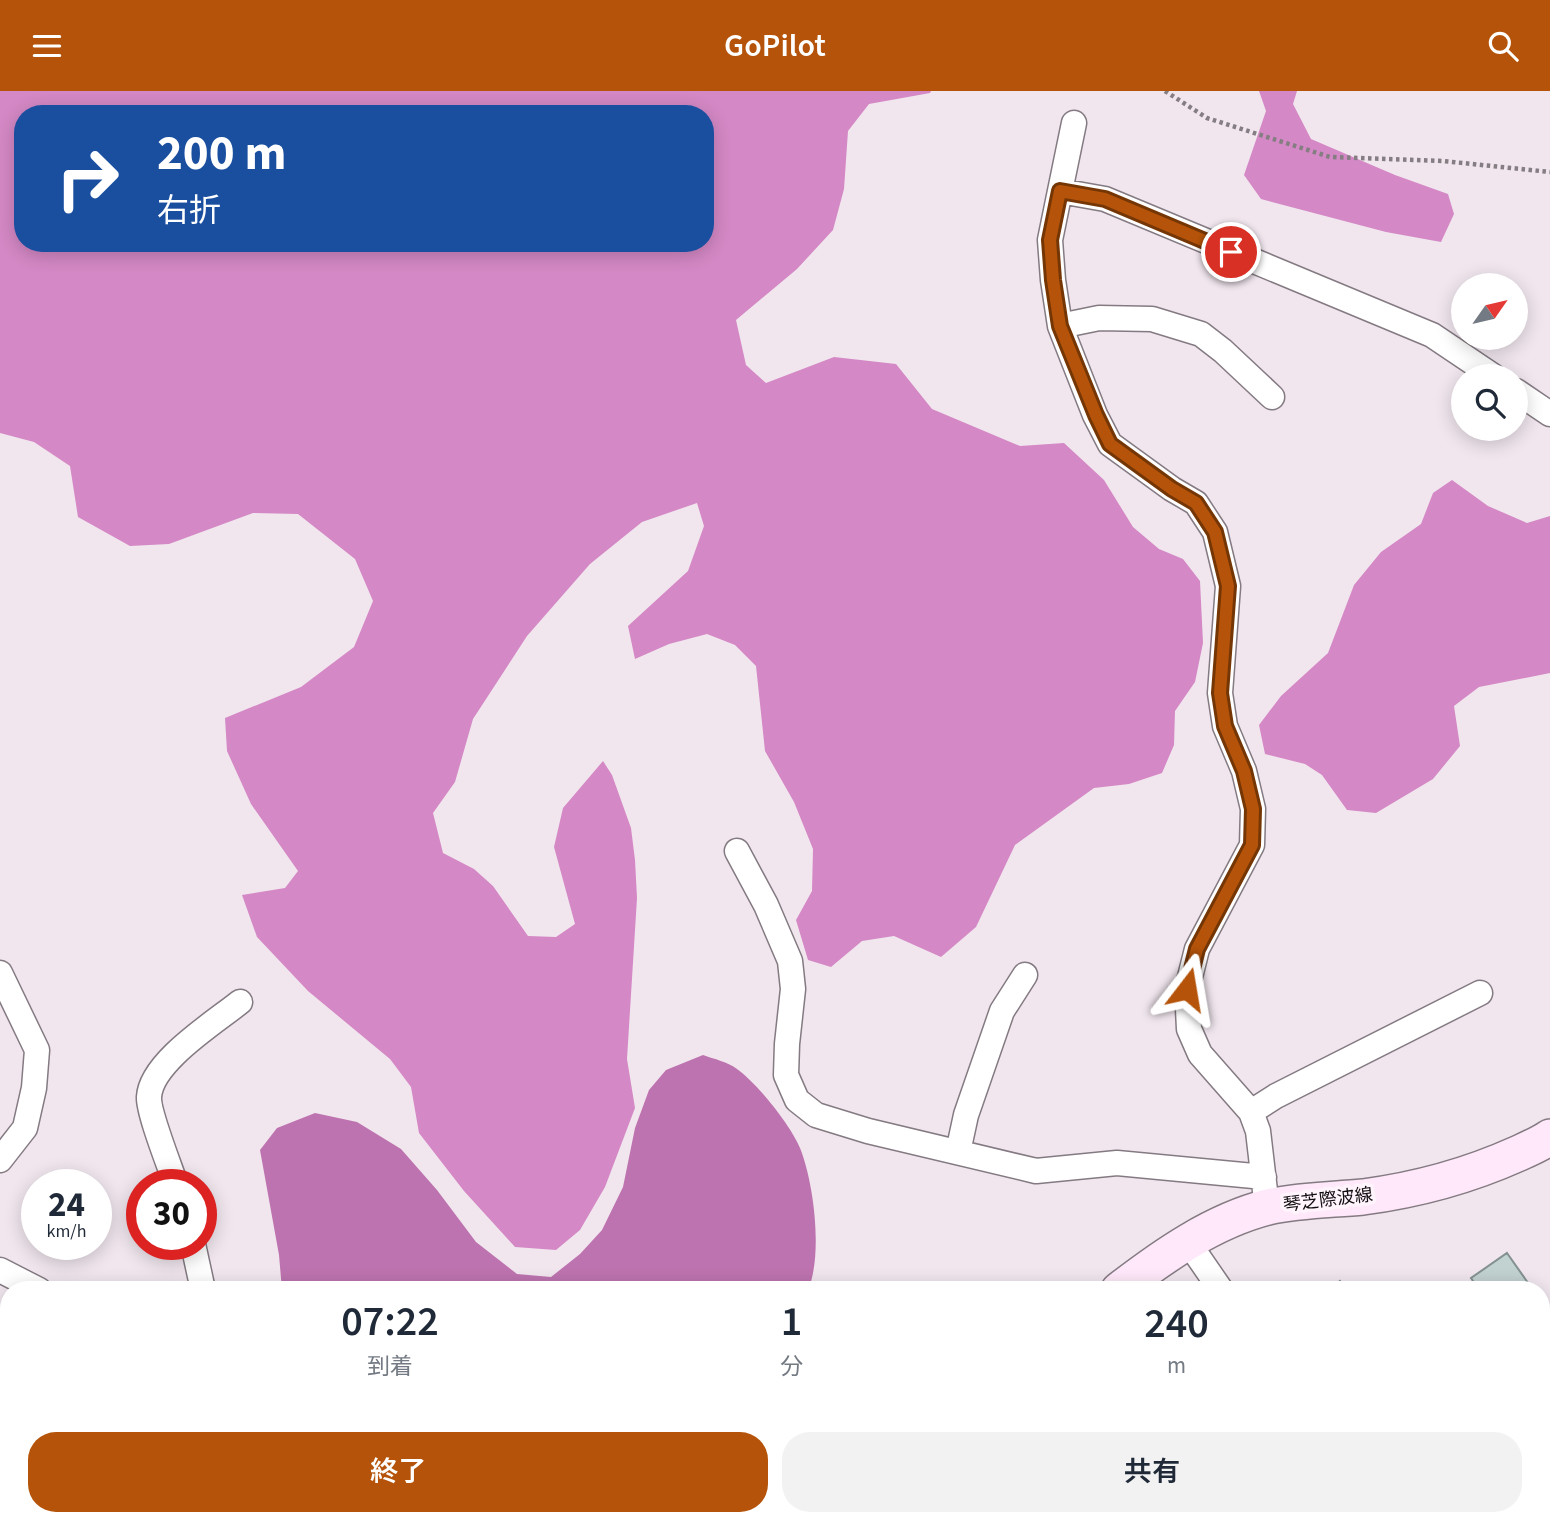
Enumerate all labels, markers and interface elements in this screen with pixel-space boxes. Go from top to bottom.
text: GoPilot [724,23,826,69]
icon: menu [28,27,66,65]
icon: search [1484,27,1522,65]
text: 200 m [157,119,286,189]
icon: right [42,133,133,224]
text: 右折 [157,188,221,234]
pin [1201,222,1261,282]
icon: arrive [1212,233,1250,271]
north arrow [1451,273,1528,350]
map controls [1451,273,1528,441]
button: search [1451,364,1528,441]
position arrow [1150,952,1224,1026]
speed limit sign: 30 [126,1169,217,1260]
text: 24 [48,1180,85,1230]
street label: 琴芝際波線 [1282,1182,1374,1218]
text: km/h [47,1219,86,1244]
text: 07:22 [341,1292,439,1352]
text: 1 [781,1292,802,1352]
text: 240 [1144,1294,1209,1354]
text: m [1167,1349,1186,1382]
text: 到着 [367,1350,413,1383]
text: 分 [780,1350,803,1383]
button: 終了 [28,1432,768,1512]
button: 共有 [782,1432,1522,1512]

